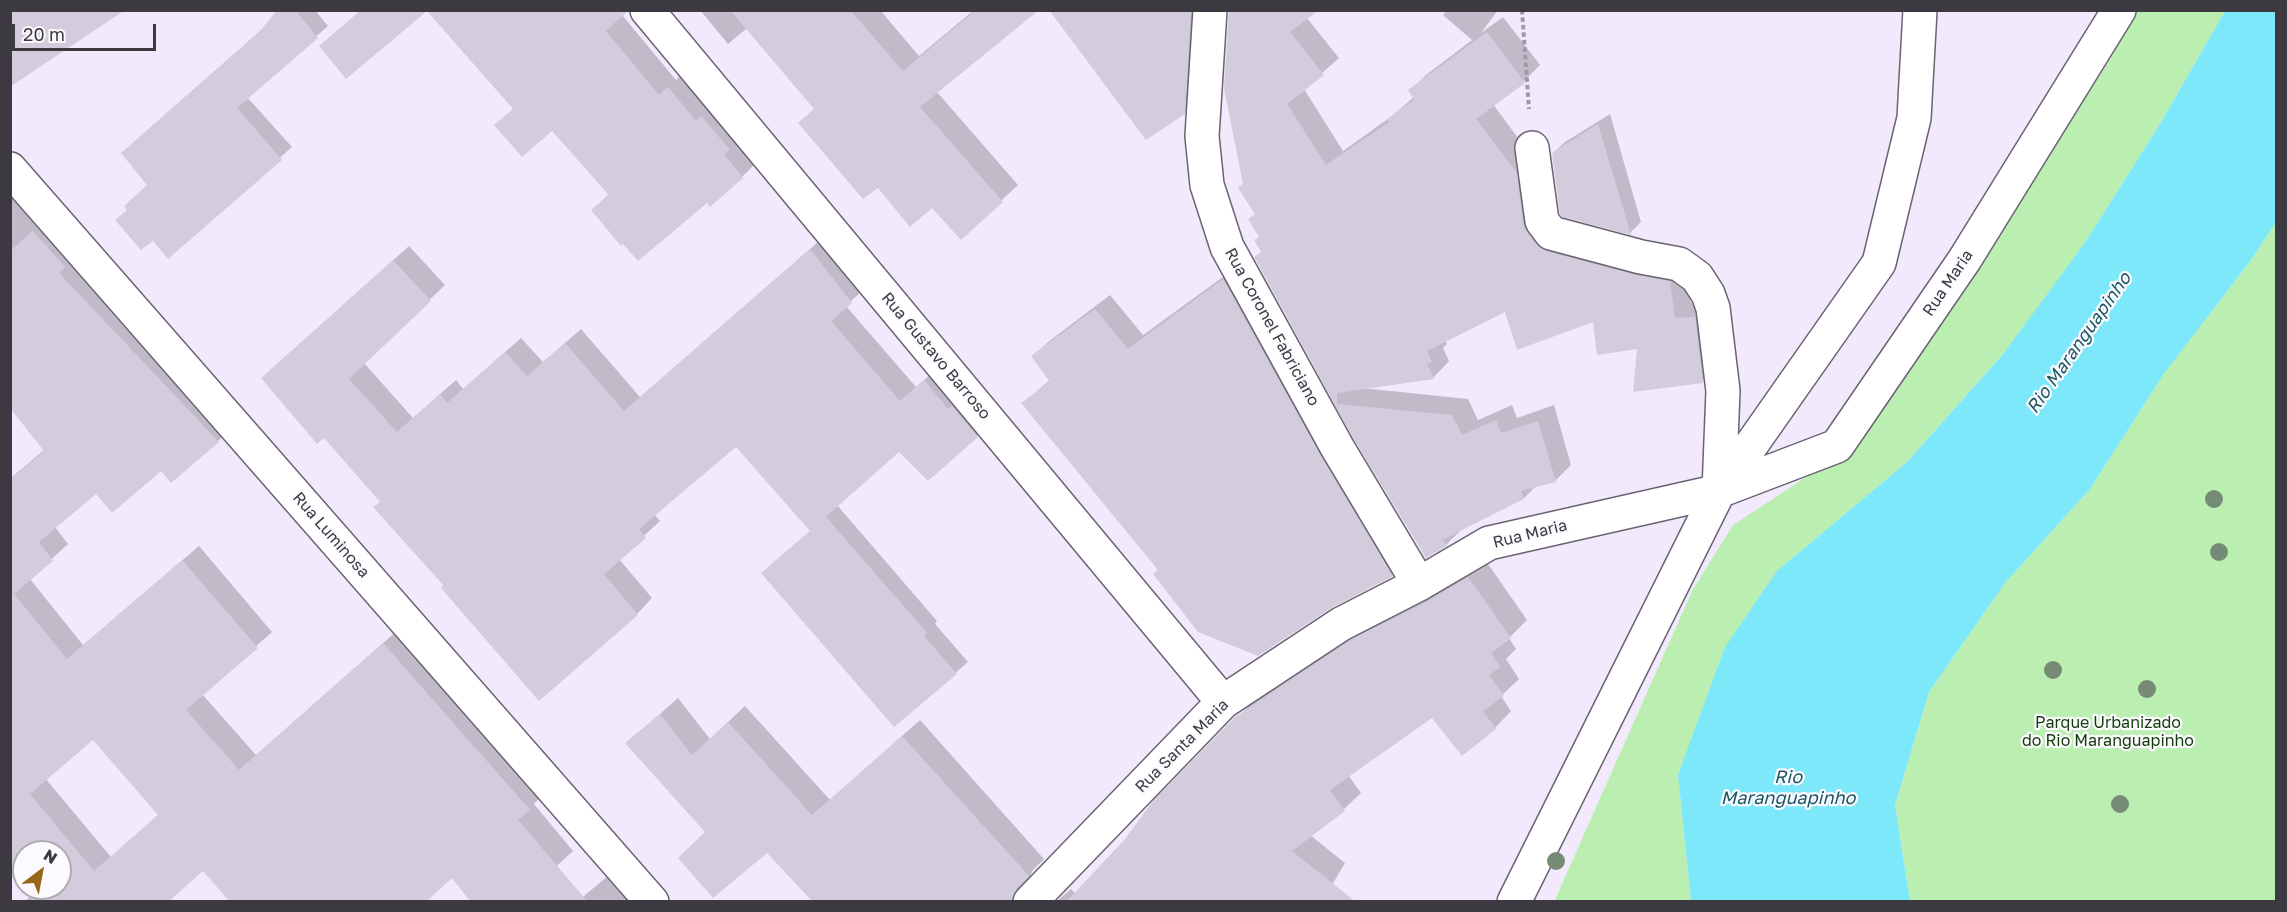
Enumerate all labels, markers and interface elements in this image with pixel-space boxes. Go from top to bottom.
scale bar [15,12,159,50]
text: 20 m [23,23,65,45]
street label: Rua Coronel Fabriciano [1221,245,1323,409]
street label: Rua Maria [1919,246,1977,320]
water label: Rio Maranguapinho [2022,268,2136,418]
street label: Rua Gustavo Barroso [877,289,995,423]
street label: Rua Luminosa [289,488,373,582]
street label: Rua Maria [1491,516,1569,552]
street label: Rua Santa Maria [1131,695,1233,797]
park label: Parque Urbanizado do Rio Maranguapinho [2022,713,2194,751]
water label: Rio Maranguapinho [1721,766,1855,808]
north arrow [12,840,72,900]
text: N [40,845,61,868]

